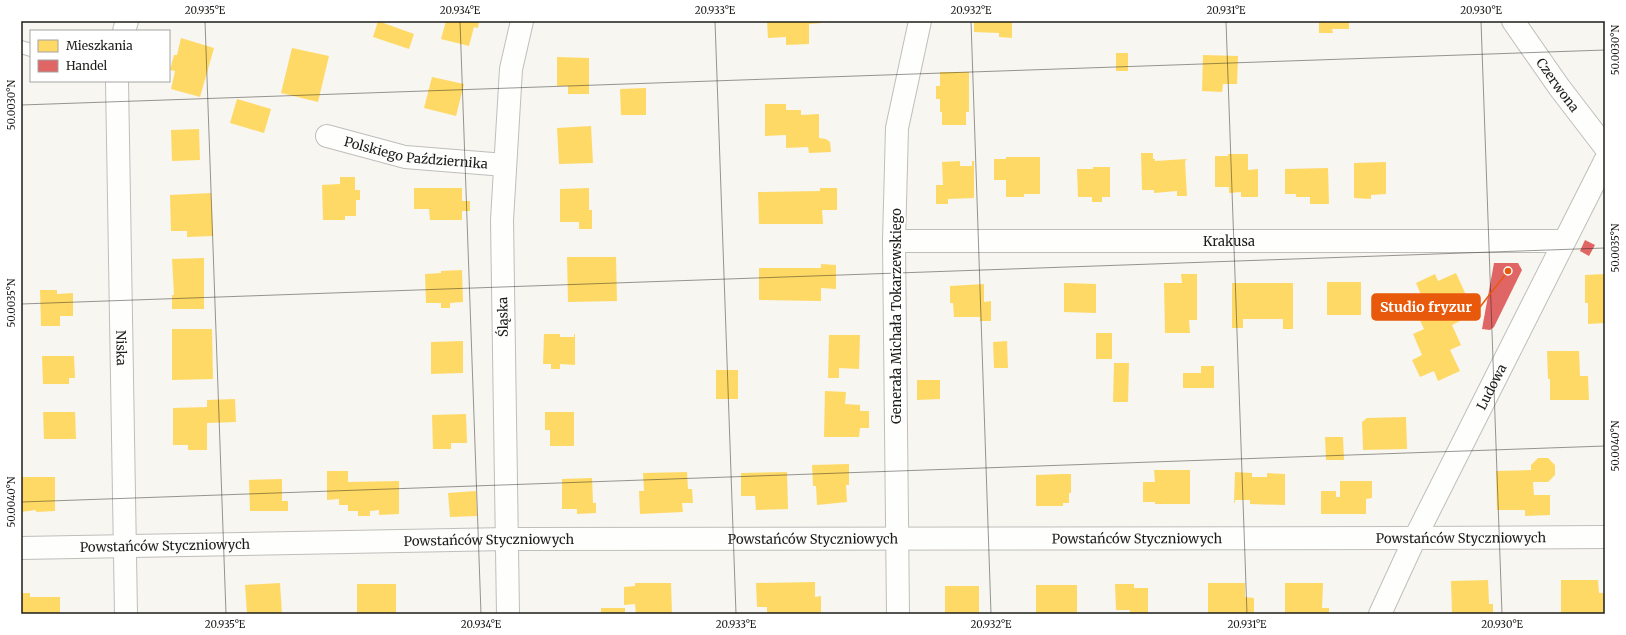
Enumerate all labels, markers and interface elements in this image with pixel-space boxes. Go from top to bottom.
text: 20.935°E [185,4,226,17]
text: 20.934°E [440,4,481,17]
text: 20.933°E [695,4,736,17]
text: 20.932°E [951,4,992,17]
text: 20.931°E [1207,4,1246,17]
text: 20.930°E [1460,4,1502,17]
text: 50.0030°N [1609,25,1622,75]
legend [30,30,170,82]
text: Mieszkania [66,38,133,53]
street label: Czerwona [1533,54,1583,115]
text: Handel [66,58,108,73]
text: 50.0030°N [5,80,18,130]
street label: Polskiego Października [342,133,489,172]
street label: Generała Michała Tokarzewskiego [888,208,905,424]
text: 50.0035°N [1609,223,1622,273]
street label: Krakusa [1203,233,1255,250]
text: 50.0035°N [5,278,18,328]
callout: Studio fryzur [1372,294,1480,320]
street label: Śląska [493,297,512,337]
text: Studio fryzur [1380,298,1472,316]
street label: Niska [113,330,130,366]
street label: Ludowa [1472,361,1510,413]
text: 50.0040°N [1609,420,1622,472]
text: 50.0040°N [5,476,18,528]
street label: Powstańców Styczniowych [1376,529,1546,547]
street label: Powstańców Styczniowych [404,530,574,549]
street label: Powstańców Styczniowych [728,530,898,547]
street label: Powstańców Styczniowych [1052,530,1222,547]
street label: Powstańców Styczniowych [80,535,251,555]
text: 20.935°E [205,618,246,631]
text: 20.934°E [461,618,502,631]
text: 20.933°E [716,618,757,631]
text: 20.932°E [971,618,1012,631]
text: 20.931°E [1228,618,1267,631]
text: 20.930°E [1481,618,1523,631]

